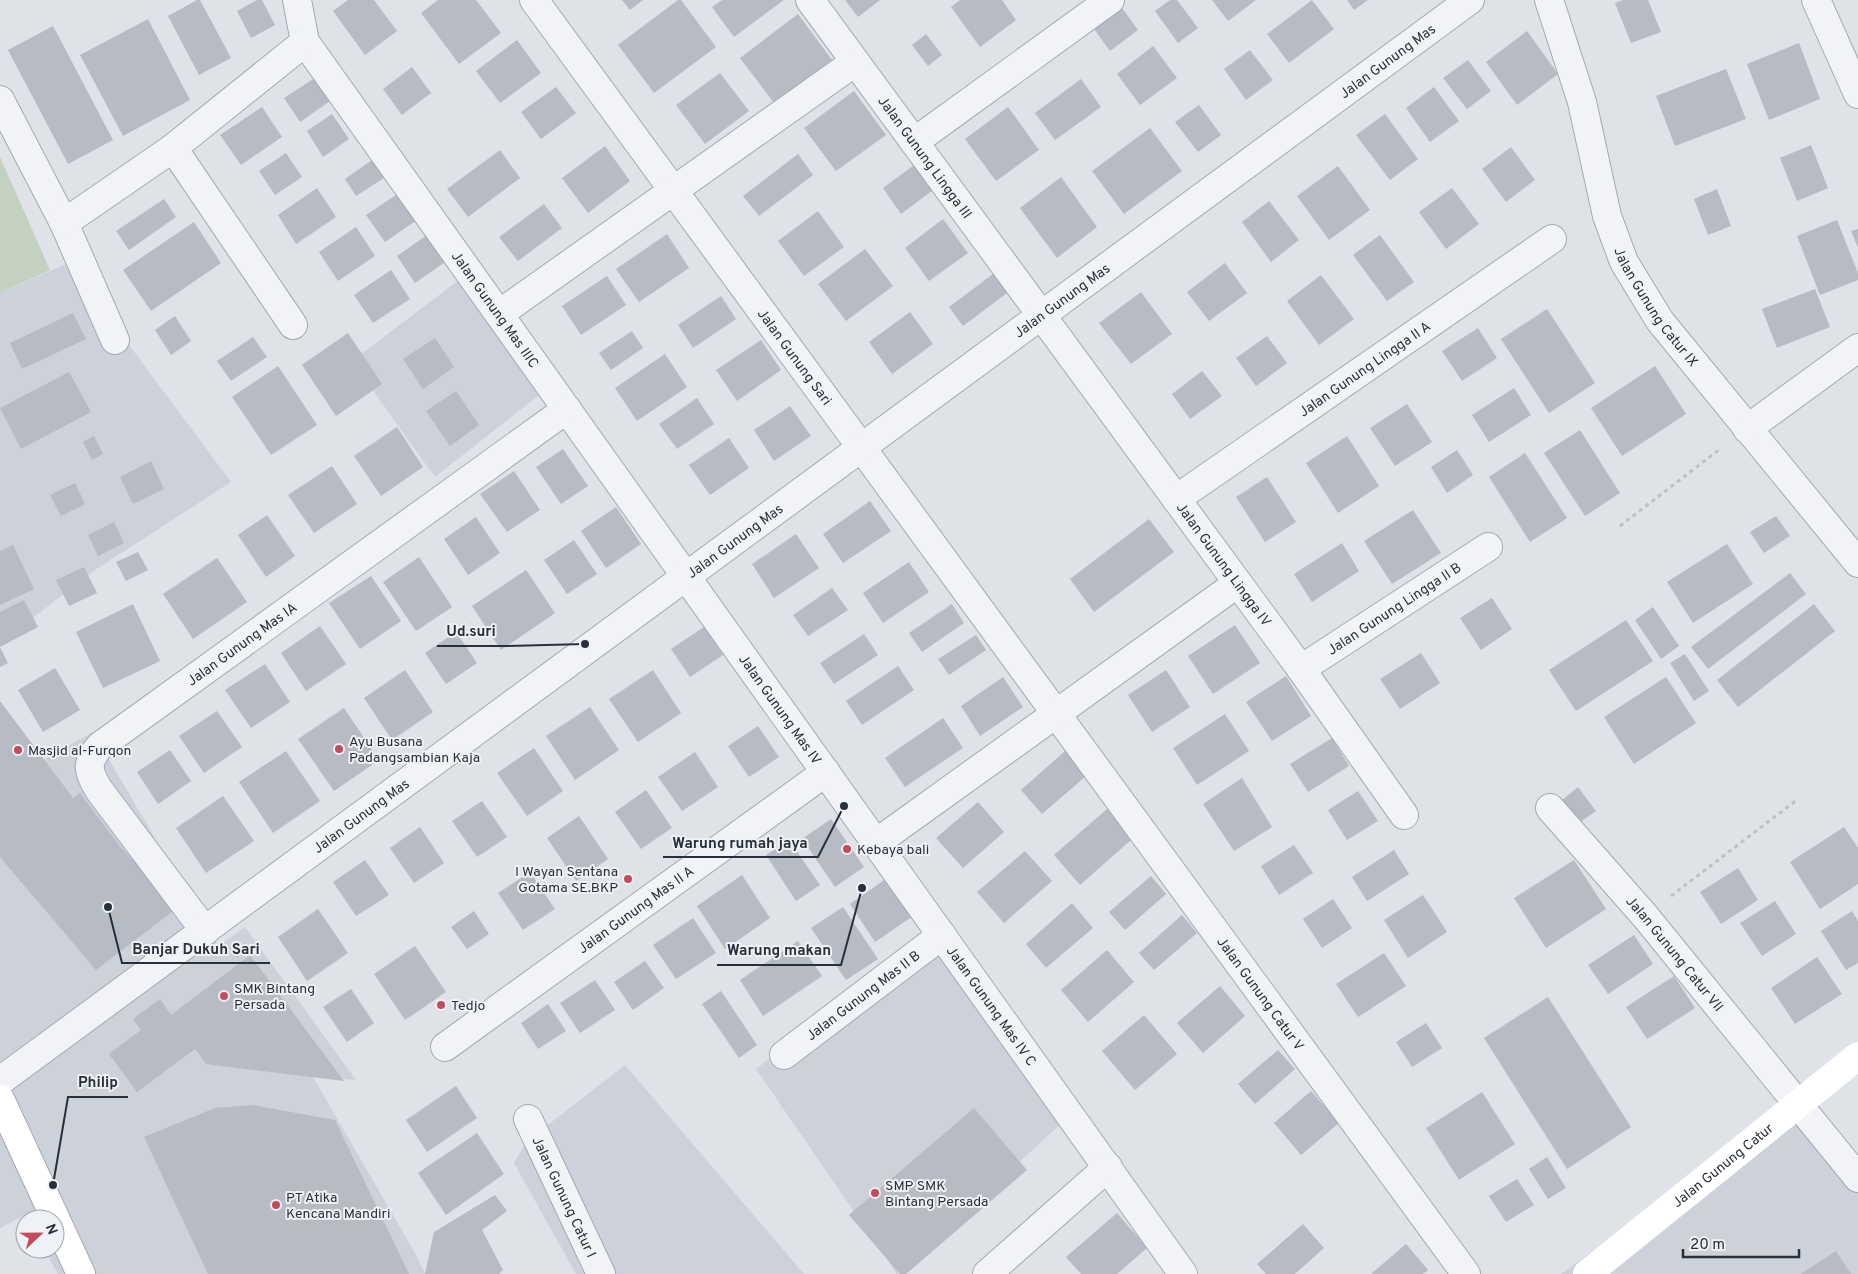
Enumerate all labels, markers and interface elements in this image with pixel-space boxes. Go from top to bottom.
street label: Jalan Gunung Mas [1337,21,1440,103]
street label: Jalan Gunung Lingga III [874,93,975,223]
street label: Jalan Gunung Catur IX [1609,245,1701,371]
street label: Jalan Gunung Mas IIIC [447,249,542,372]
street label: Jalan Gunung Mas [1011,260,1114,342]
street label: Jalan Gunung Sari [753,306,835,409]
street label: Jalan Gunung Lingga II A [1296,319,1434,421]
street label: Jalan Gunung Lingga IV [1172,500,1274,630]
street label: Jalan Gunung Mas [684,501,787,583]
street label: Jalan Gunung Lingga II B [1325,560,1465,659]
street label: Jalan Gunung Mas IA [184,600,301,690]
callout: Ud.suri [437,616,506,646]
text: Ud.suri [446,623,496,642]
street label: Jalan Gunung Mas IV [734,652,824,768]
place label: Ayu Busana Padangsambian Kaja [349,734,480,767]
place label: Masjid al-Furqon [28,743,131,760]
marker: Ayu Busana Padangsambian Kaja [333,743,345,755]
marker: Masjid al-Furqon [12,744,24,756]
street label: Jalan Gunung Mas [310,776,413,858]
callout: Warung rumah jaya [663,827,818,857]
text: Warung rumah jaya [672,835,808,854]
place label: Kebaya bali [857,842,929,859]
marker: Kebaya bali [841,843,853,855]
street label: Jalan Gunung Mas II A [575,863,698,958]
place label: I Wayan Sentana Gotama SE.BKP [515,864,618,897]
marker: I Wayan Sentana Gotama SE.BKP [622,873,634,885]
street label: Jalan Gunung Catur VII [1622,893,1726,1016]
callout: Banjar Dukuh Sari [122,933,270,963]
street label: Jalan Gunung Catur V [1212,934,1307,1055]
callout: Warung makan [717,935,841,965]
text: Banjar Dukuh Sari [132,941,260,960]
text: Warung makan [727,942,831,961]
street label: Jalan Gunung Mas IV C [942,943,1039,1070]
street label: Jalan Gunung Mas II B [803,948,924,1045]
place label: SMK Bintang Persada [234,981,315,1014]
marker: SMK Bintang Persada [218,990,230,1002]
place label: Tedjo [451,998,486,1015]
marker: Tedjo [435,999,447,1011]
callout: Philip [68,1067,128,1097]
text: Philip [78,1074,118,1093]
street label: Jalan Gunung Catur [1670,1120,1778,1212]
street label: Jalan Gunung Catur I [527,1134,599,1261]
place label: SMP SMK Bintang Persada [885,1178,988,1211]
marker: SMP SMK Bintang Persada [869,1187,881,1199]
place label: PT Atika Kencana Mandiri [286,1190,391,1223]
marker: PT Atika Kencana Mandiri [270,1199,282,1211]
north arrow [15,1209,65,1259]
text: N [41,1222,60,1238]
scale bar [1683,1226,1799,1258]
text: 20 m [1690,1236,1725,1255]

